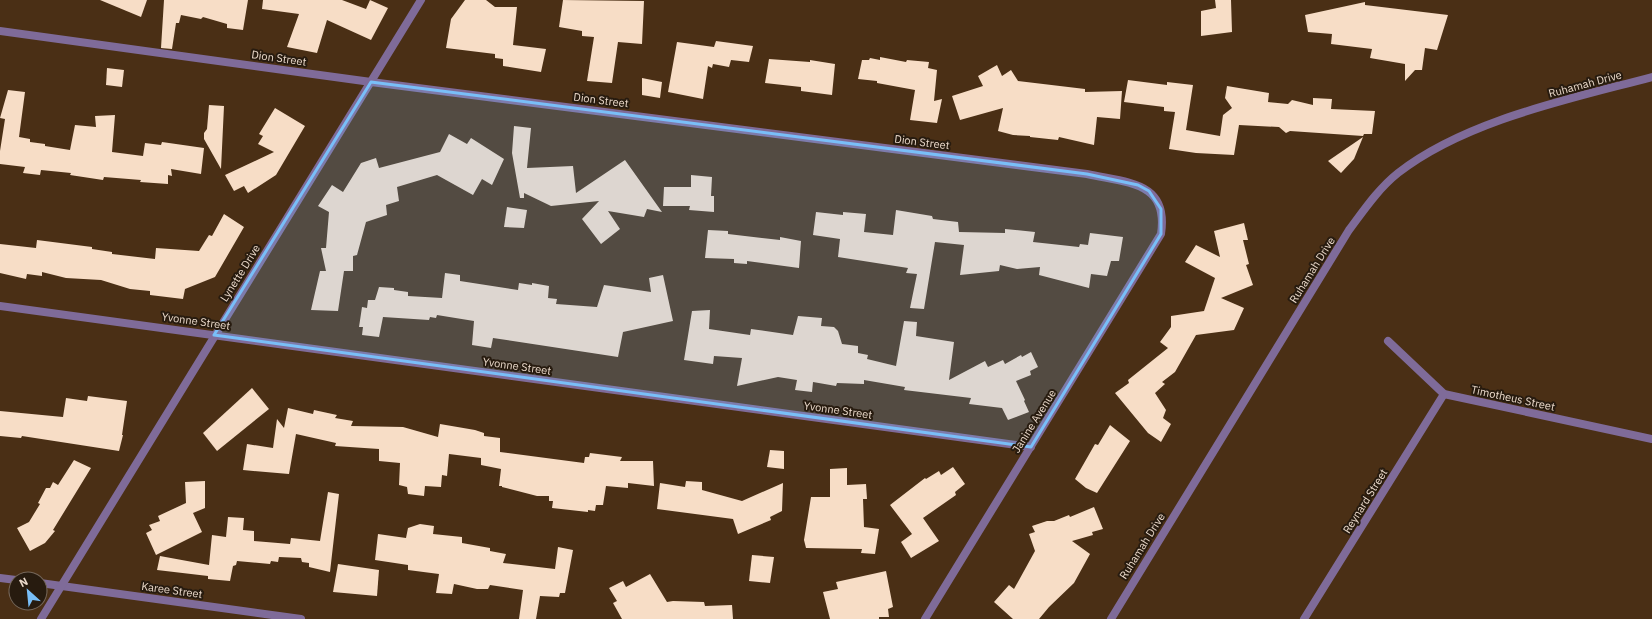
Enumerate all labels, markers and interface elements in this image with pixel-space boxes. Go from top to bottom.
street label: Dion Street [251,47,307,69]
street label: Ruhamah Drive [1547,67,1623,101]
street label: Dion Street [573,90,629,110]
street label: Dion Street [894,132,950,152]
street label: Ruhamah Drive [1286,234,1338,306]
street label: Lynette Drive [217,242,263,304]
street label: Yvonne Street [161,309,231,333]
street label: Yvonne Street [482,354,552,378]
street label: Timotheus Street [1470,382,1556,414]
street label: Janine Avenue [1009,387,1059,455]
street label: Yvonne Street [803,398,873,422]
street label: Reynard Street [1340,466,1391,536]
street label: Ruhamah Drive [1116,510,1168,582]
north arrow [8,571,48,611]
text: N [17,574,30,590]
street label: Karee Street [141,579,204,601]

